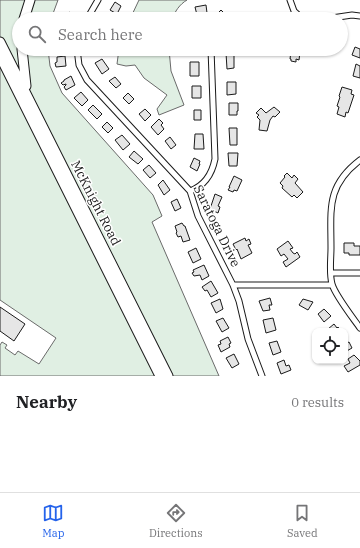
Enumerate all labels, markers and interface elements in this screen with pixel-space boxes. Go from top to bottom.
search box [12,12,348,56]
icon: search [26,23,48,45]
text: Search here [58,25,143,44]
street label: McKnight Road [67,158,125,249]
street label: Saratoga Drive [190,182,244,270]
map controls [312,328,348,364]
button: locate [312,328,348,364]
text: Nearby [16,391,77,413]
text: 0 results [291,394,344,411]
tab: Map [42,502,65,540]
tab: Directions [149,502,203,540]
tab: Saved [287,502,318,540]

